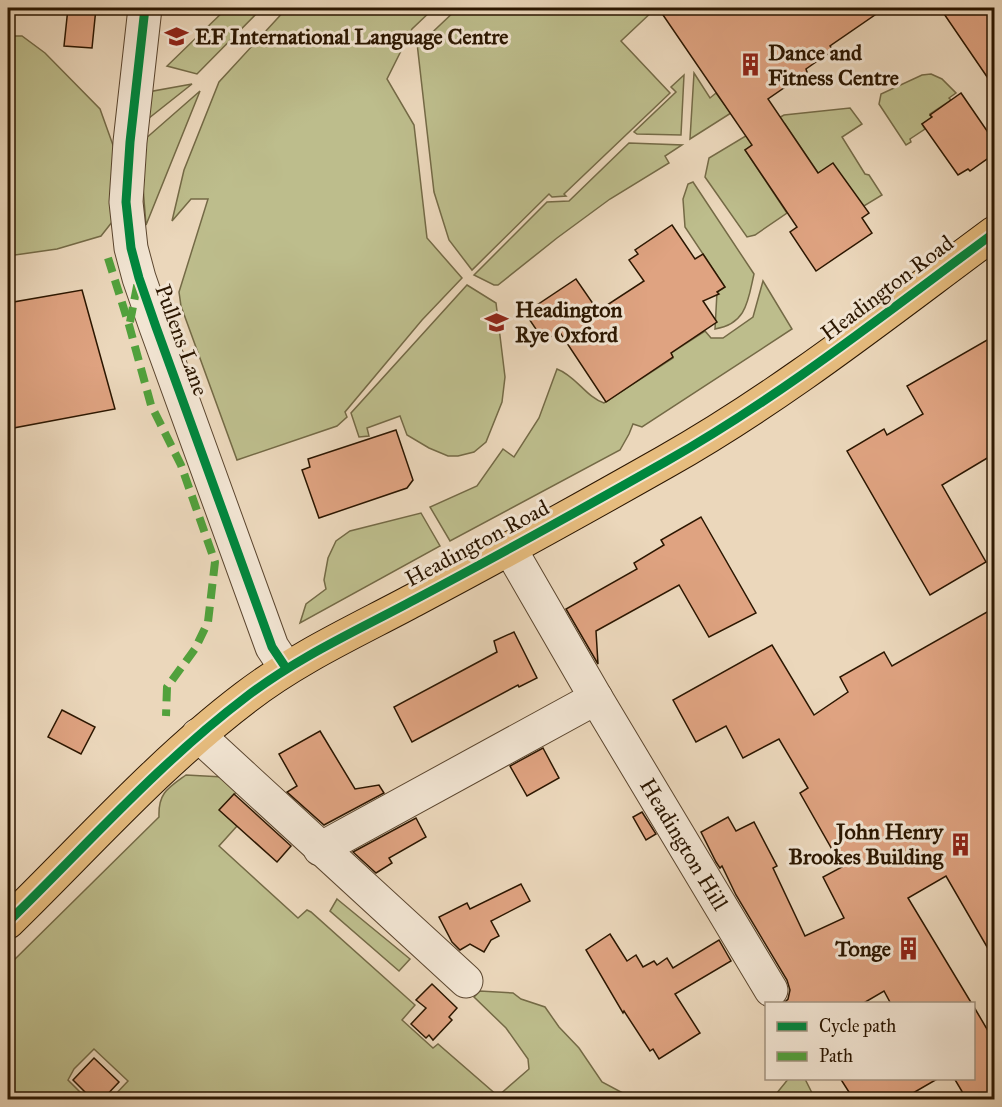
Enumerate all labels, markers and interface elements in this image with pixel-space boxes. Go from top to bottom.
school or university icon: EF International Language Centre [164,23,190,49]
place label: EF International Language Centre [195,23,509,50]
place label: Dance and Fitness Centre [768,39,899,91]
building icon: Dance and Fitness Centre [737,52,763,78]
street label: Headington Road [815,229,959,347]
street label: Pullens Lane [149,281,215,399]
place label: Headington Rye Oxford [515,296,623,348]
school or university icon: Headington Rye Oxford [484,309,510,335]
street label: Headington Road [400,494,554,592]
street label: Headington Hill [634,773,734,915]
place label: John Henry Brookes Building [789,818,945,870]
building icon: John Henry Brookes Building [948,831,974,857]
place label: Tonge [834,935,891,962]
building icon: Tonge [896,935,922,961]
legend [765,1002,975,1080]
text: Cycle path [819,1015,896,1037]
text: Path [819,1045,853,1067]

